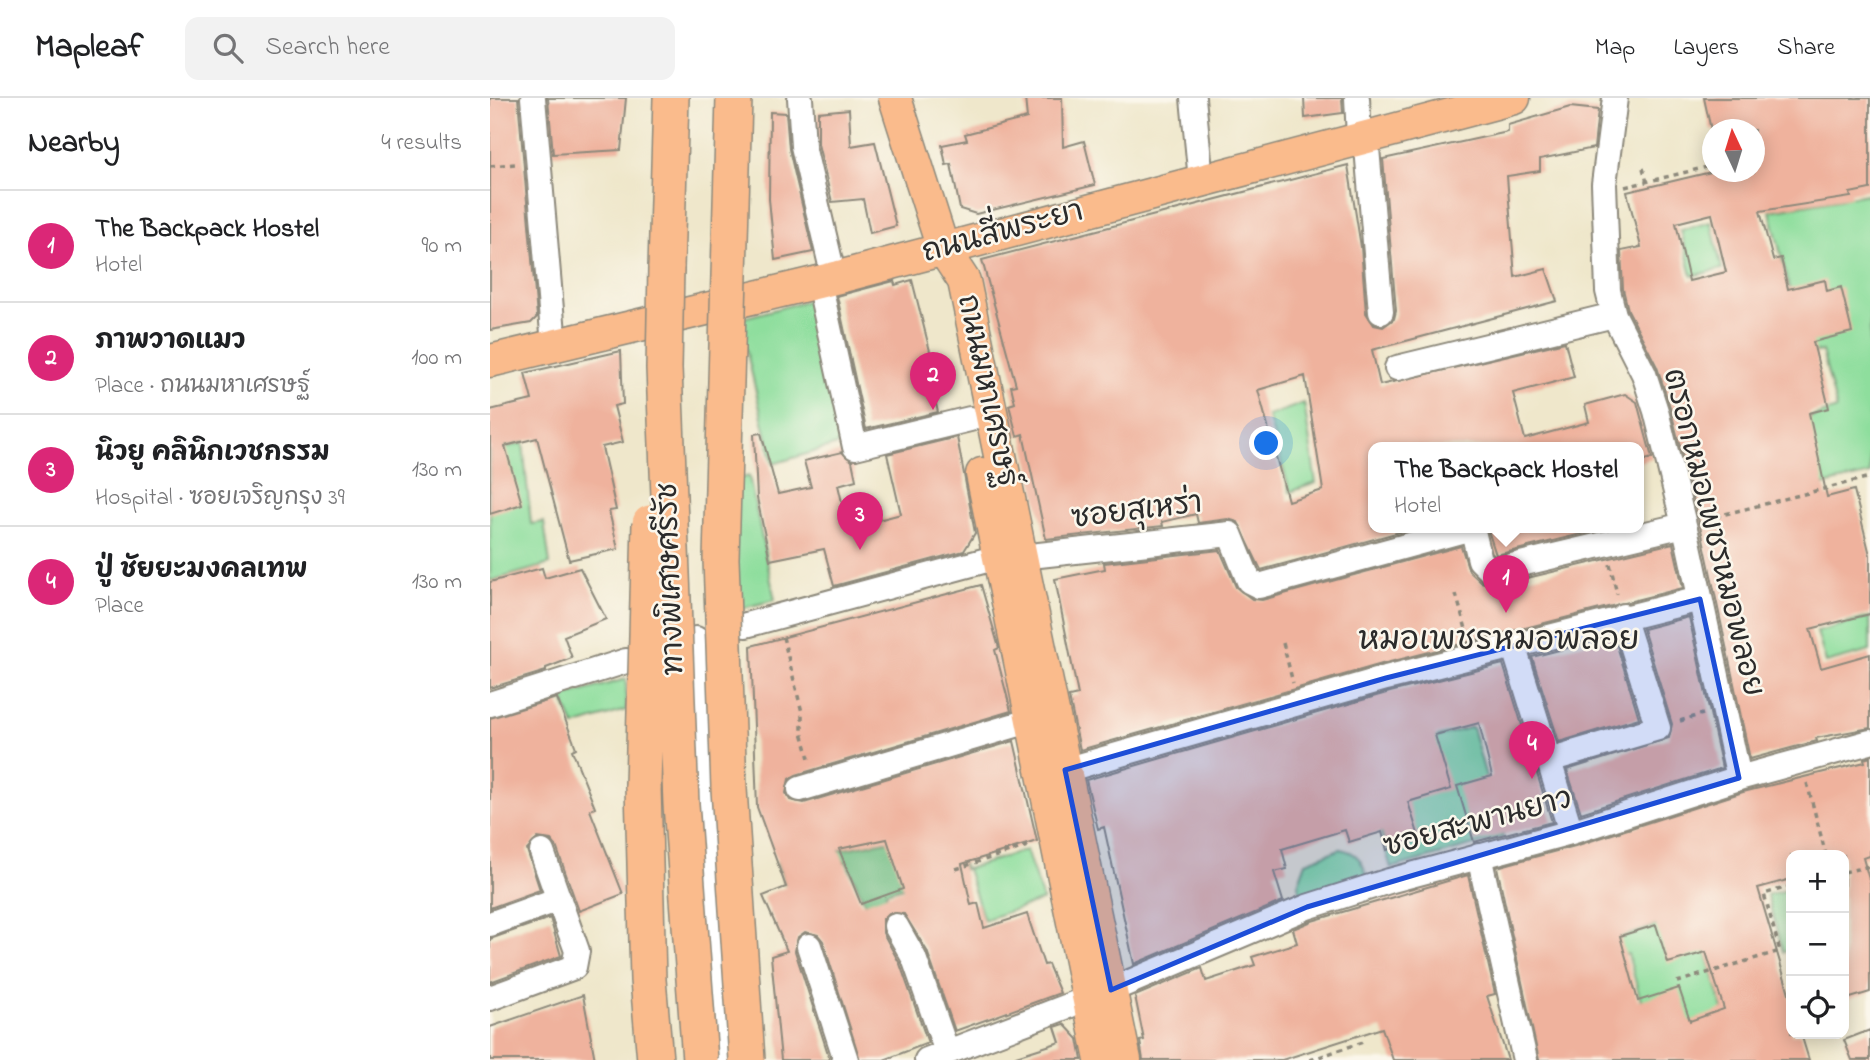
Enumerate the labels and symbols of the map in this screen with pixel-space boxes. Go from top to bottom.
north arrow [1702,119,1765,182]
street label: ถนนสี่พระยา [915,181,1088,276]
street label: ถนนมหาเศรษฐ์ [944,290,1029,492]
pin: 2 [910,352,956,410]
street label: ตรอกหมอเพชรหมอพลอย [1650,364,1774,702]
your location [1249,426,1283,460]
street label: ซอยสุเหร่า [1069,481,1205,542]
street label: ทางพิเศษศรีรัช [647,482,697,676]
pin: 3 [837,492,883,550]
pin: 1 [1483,555,1529,613]
district label: หมอเพชรหมอพลอย [1358,618,1640,665]
pin: 4 [1509,721,1555,779]
street label: ซอยสะพานยาว [1379,778,1577,870]

